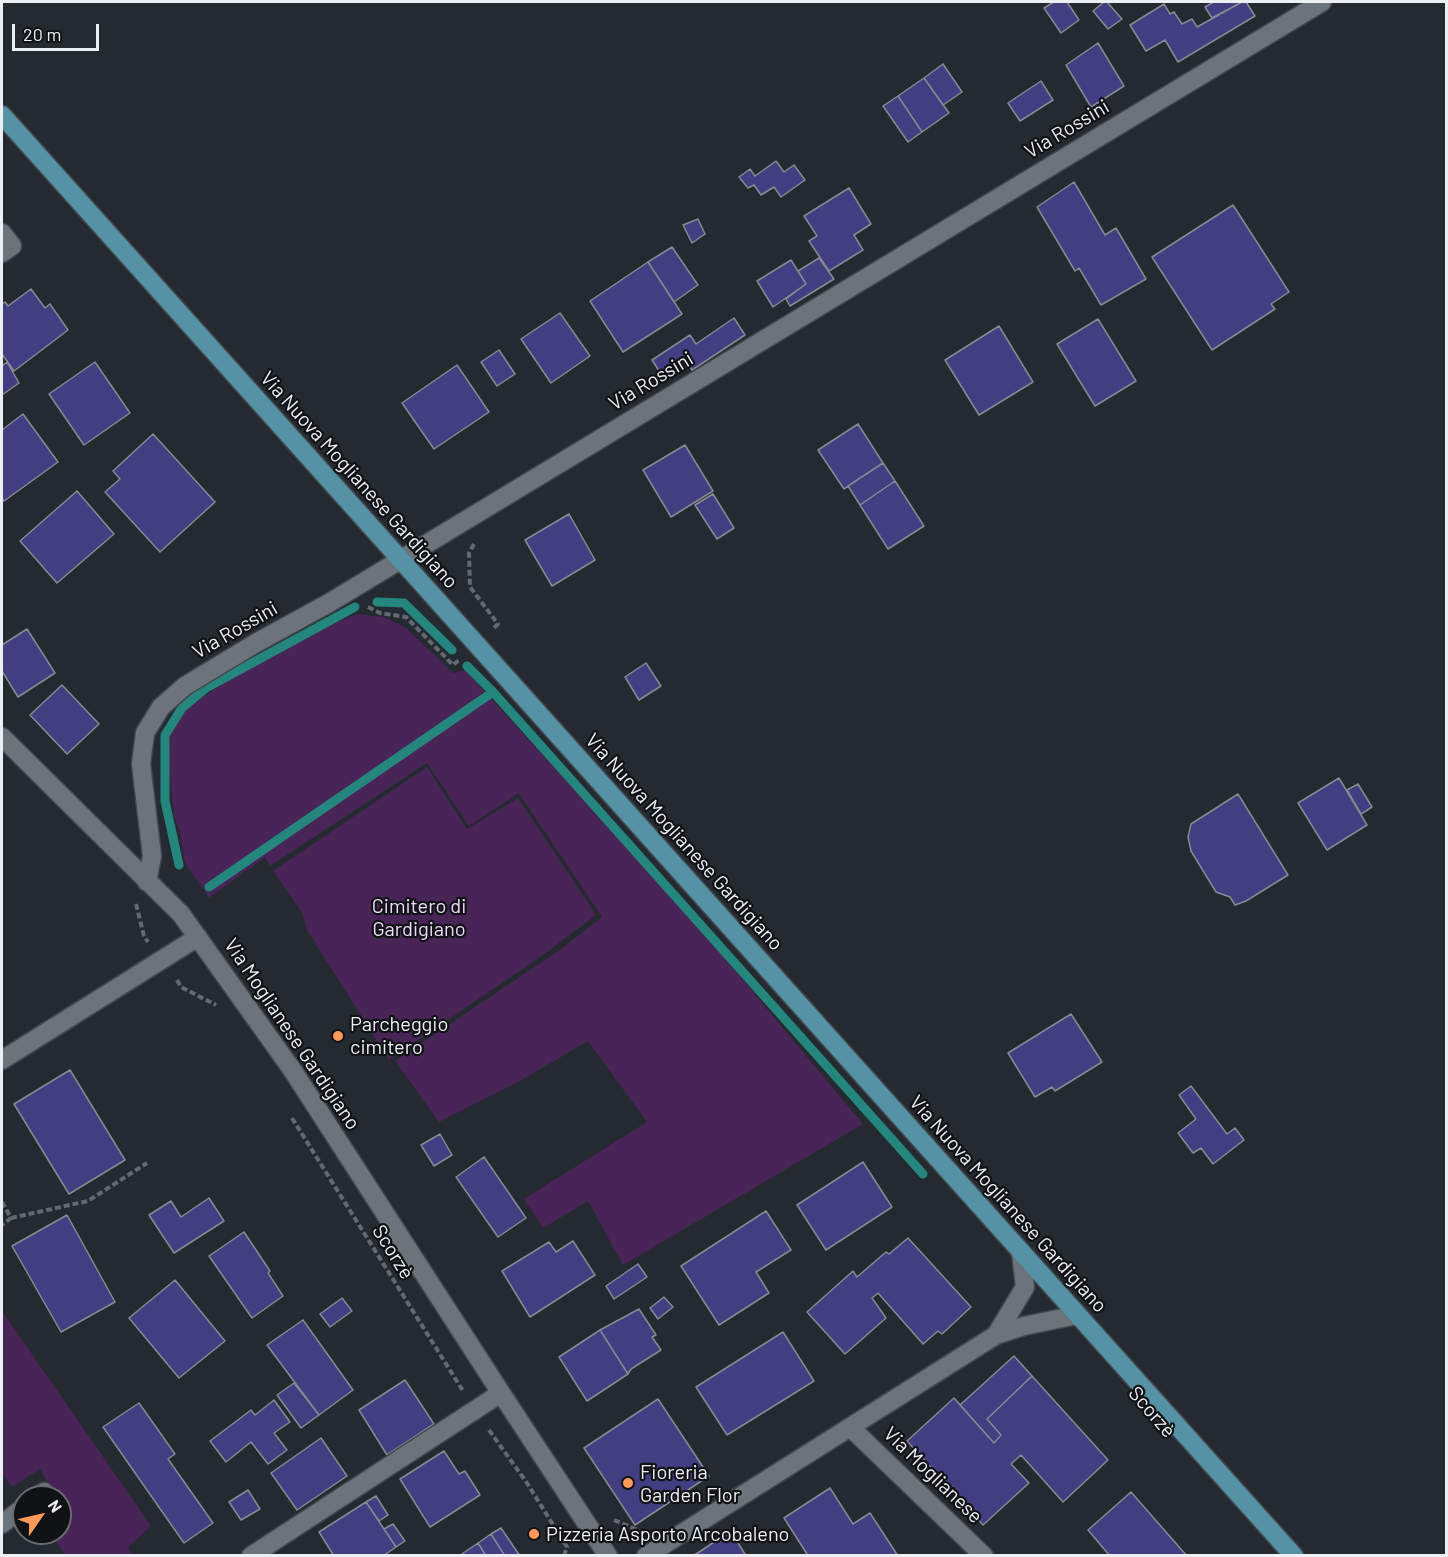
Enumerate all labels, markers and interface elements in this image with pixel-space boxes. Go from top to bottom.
scale bar [15,12,102,50]
text: 20 m [23,23,61,45]
street label: Via Rossini [1020,94,1114,164]
street label: Via Rossini [604,346,698,416]
street label: Via Nuova Moglianese Gardigiano [255,367,463,593]
street label: Via Rossini [188,596,282,664]
street label: Via Nuova Moglianese Gardigiano [580,729,788,955]
park label: Cimitero di Gardigiano [372,894,466,941]
street label: Via Moglianese Gardigiano [219,934,365,1134]
place label: Parcheggio cimitero [350,1012,448,1059]
marker: Parcheggio cimitero [331,1029,345,1043]
street label: Via Nuova Moglianese Gardigiano [904,1091,1112,1317]
street label: Scorzè [367,1220,419,1284]
street label: Scorzè [1123,1382,1181,1442]
street label: Via Moglianese [879,1422,987,1528]
place label: Fioreria Garden Flor [640,1460,740,1507]
marker: Fioreria Garden Flor [621,1476,635,1490]
north arrow [12,1485,72,1545]
text: N [45,1496,67,1515]
place label: Pizzeria Asporto Arcobaleno [546,1522,789,1546]
marker: Pizzeria Asporto Arcobaleno [527,1527,541,1541]

